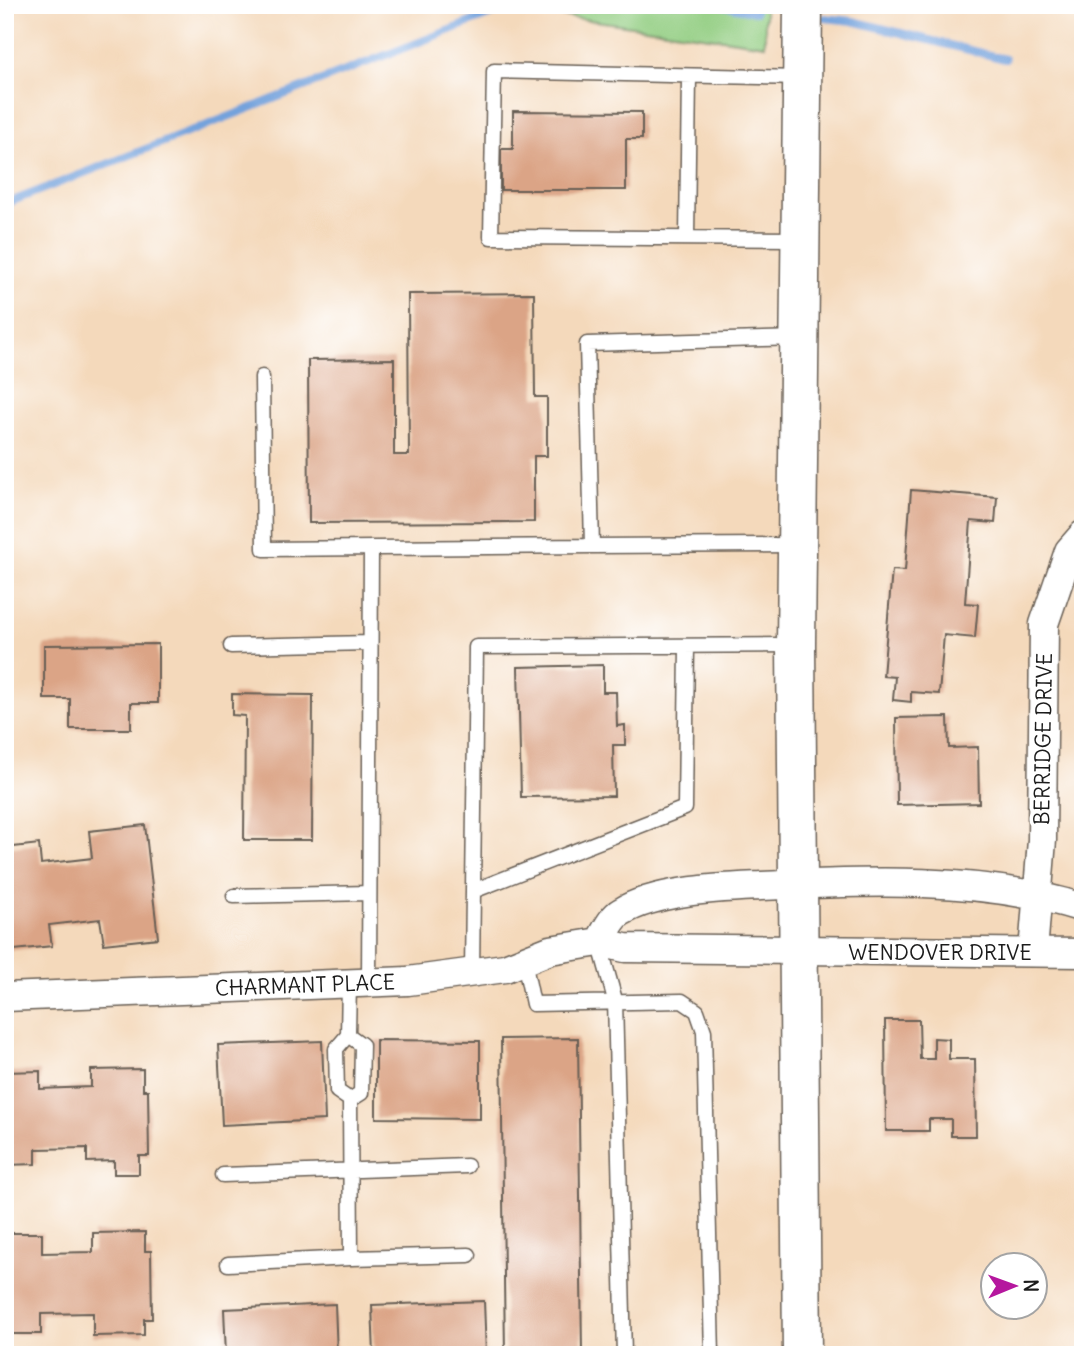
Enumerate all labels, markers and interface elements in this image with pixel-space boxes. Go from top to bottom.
street label: BERRIDGE DRIVE [1028,653,1058,825]
street label: WENDOVER DRIVE [848,939,1032,966]
street label: CHARMANT PLACE [215,968,395,1002]
north arrow [979,1252,1050,1322]
text: N [1019,1279,1043,1292]

